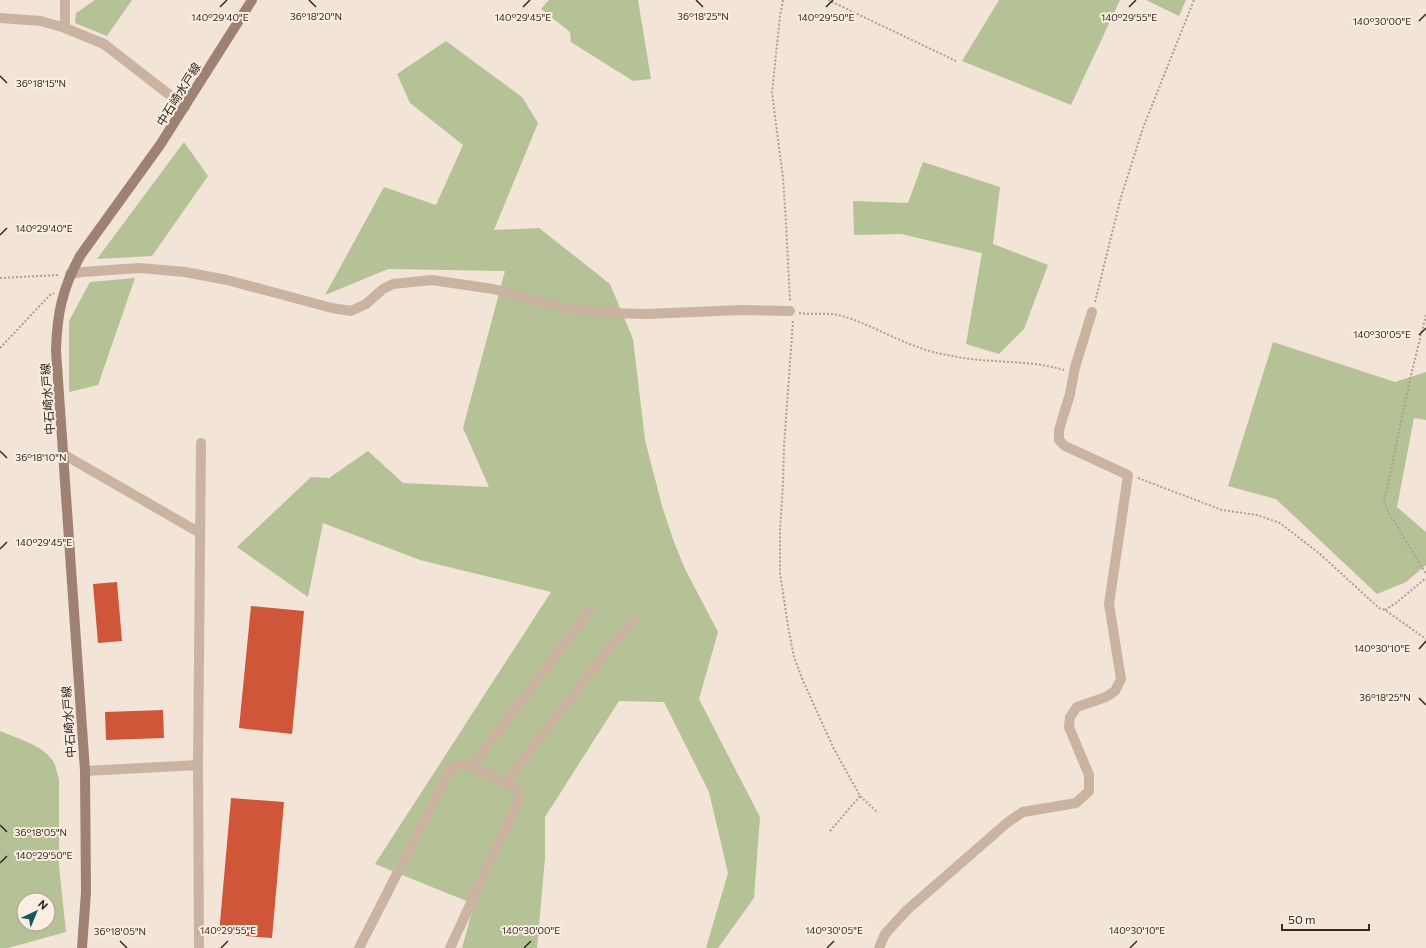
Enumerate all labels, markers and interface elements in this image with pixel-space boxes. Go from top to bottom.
text: 36°18'20"N [290,10,342,22]
text: 36°18'25"N [677,10,729,22]
text: 140°29'40"E [191,11,249,23]
text: 140°29'45"E [495,11,551,23]
text: 140°29'50"E [797,11,855,23]
text: 140°29'55"E [1101,11,1157,23]
text: 140°30'00"E [1353,15,1411,27]
street label: 中石崎水戸線 [153,60,203,128]
text: 36°18'15"N [16,77,66,89]
text: 140°29'40"E [15,222,73,234]
text: 140°30'05"E [1353,328,1411,340]
street label: 中石崎水戸線 [38,363,56,435]
text: 36°18'10"N [16,451,66,463]
text: 140°29'45"E [16,536,72,548]
text: 140°30'10"E [1354,642,1410,654]
street label: 中石崎水戸線 [59,686,77,758]
text: 36°18'25"N [1359,691,1411,703]
text: 36°18'05"N [15,826,67,838]
text: 140°29'50"E [15,849,73,861]
north arrow [16,892,56,932]
text: N [36,897,51,912]
scale bar [1282,906,1369,932]
text: 50 m [1288,912,1316,926]
text: 140°29'55"E [200,924,256,936]
text: 140°30'00"E [502,924,560,936]
text: 140°30'05"E [805,924,863,936]
text: 140°30'10"E [1109,924,1165,936]
text: 36°18'05"N [94,925,146,937]

